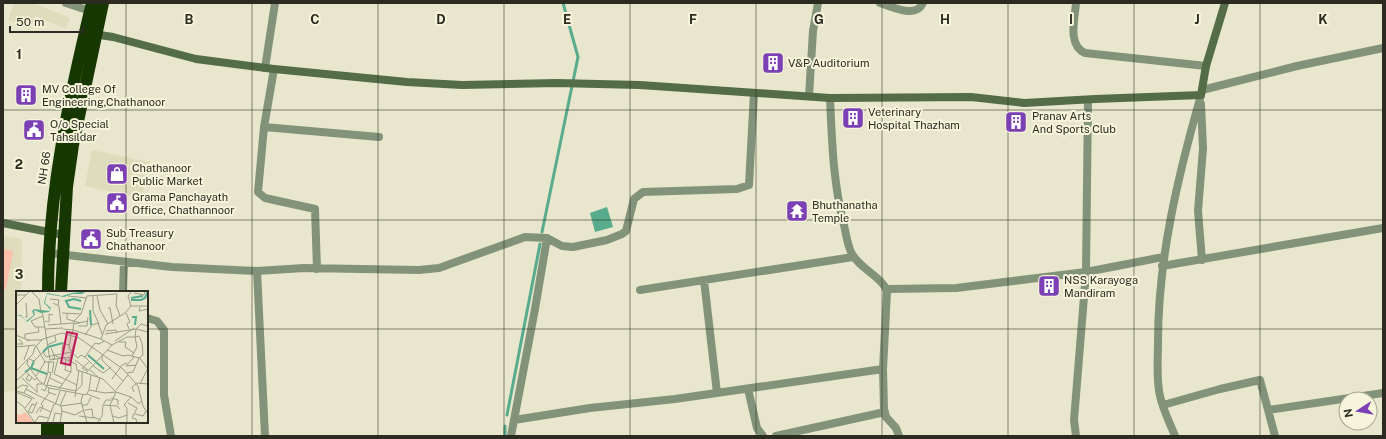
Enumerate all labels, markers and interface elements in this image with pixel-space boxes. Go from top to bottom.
scale bar [10,8,83,34]
text: B [185,12,194,27]
text: C [310,12,320,27]
text: D [436,12,446,27]
text: E [563,12,571,27]
text: F [689,12,697,27]
text: G [814,12,824,27]
text: H [940,12,950,27]
text: I [1069,12,1073,27]
text: J [1194,12,1200,27]
text: K [1318,12,1328,27]
text: 50 m [16,15,44,29]
text: 1 [16,47,22,62]
building icon: V&P Auditorium [760,50,786,76]
place label: V&P Auditorium [788,57,869,69]
building icon: MV College Of Engineering,Chathanoor [13,82,39,108]
place label: MV College Of Engineering,Chathanoor [42,83,166,108]
building icon: Veterinary Hospital Thazham [840,105,866,131]
place label: Veterinary Hospital Thazham [868,106,960,131]
building icon: Pranav Arts And Sports Club [1003,109,1029,135]
place label: Pranav Arts And Sports Club [1032,110,1116,135]
public building icon: O/o Special Tahsildar [21,117,47,143]
place label: O/o Special Tahsildar [50,118,109,143]
street label: NH 66 [35,151,53,185]
text: 2 [15,157,23,172]
shop icon: Chathanoor Public Market [104,161,130,187]
place label: Chathanoor Public Market [132,162,203,187]
public building icon: Grama Panchayath Office, Chathannoor [104,190,130,216]
place label: Grama Panchayath Office, Chathannoor [132,191,234,216]
temple icon: Bhuthanatha Temple [784,198,810,224]
place label: Bhuthanatha Temple [812,199,878,224]
public building icon: Sub Treasury Chathanoor [78,226,104,252]
place label: Sub Treasury Chathanoor [106,227,174,252]
text: 3 [15,267,24,282]
building icon: NSS Karayoga Mandiram [1036,273,1062,299]
place label: NSS Karayoga Mandiram [1064,274,1138,299]
inset map [16,291,148,423]
north arrow [1338,391,1378,431]
text: N [1341,408,1355,419]

